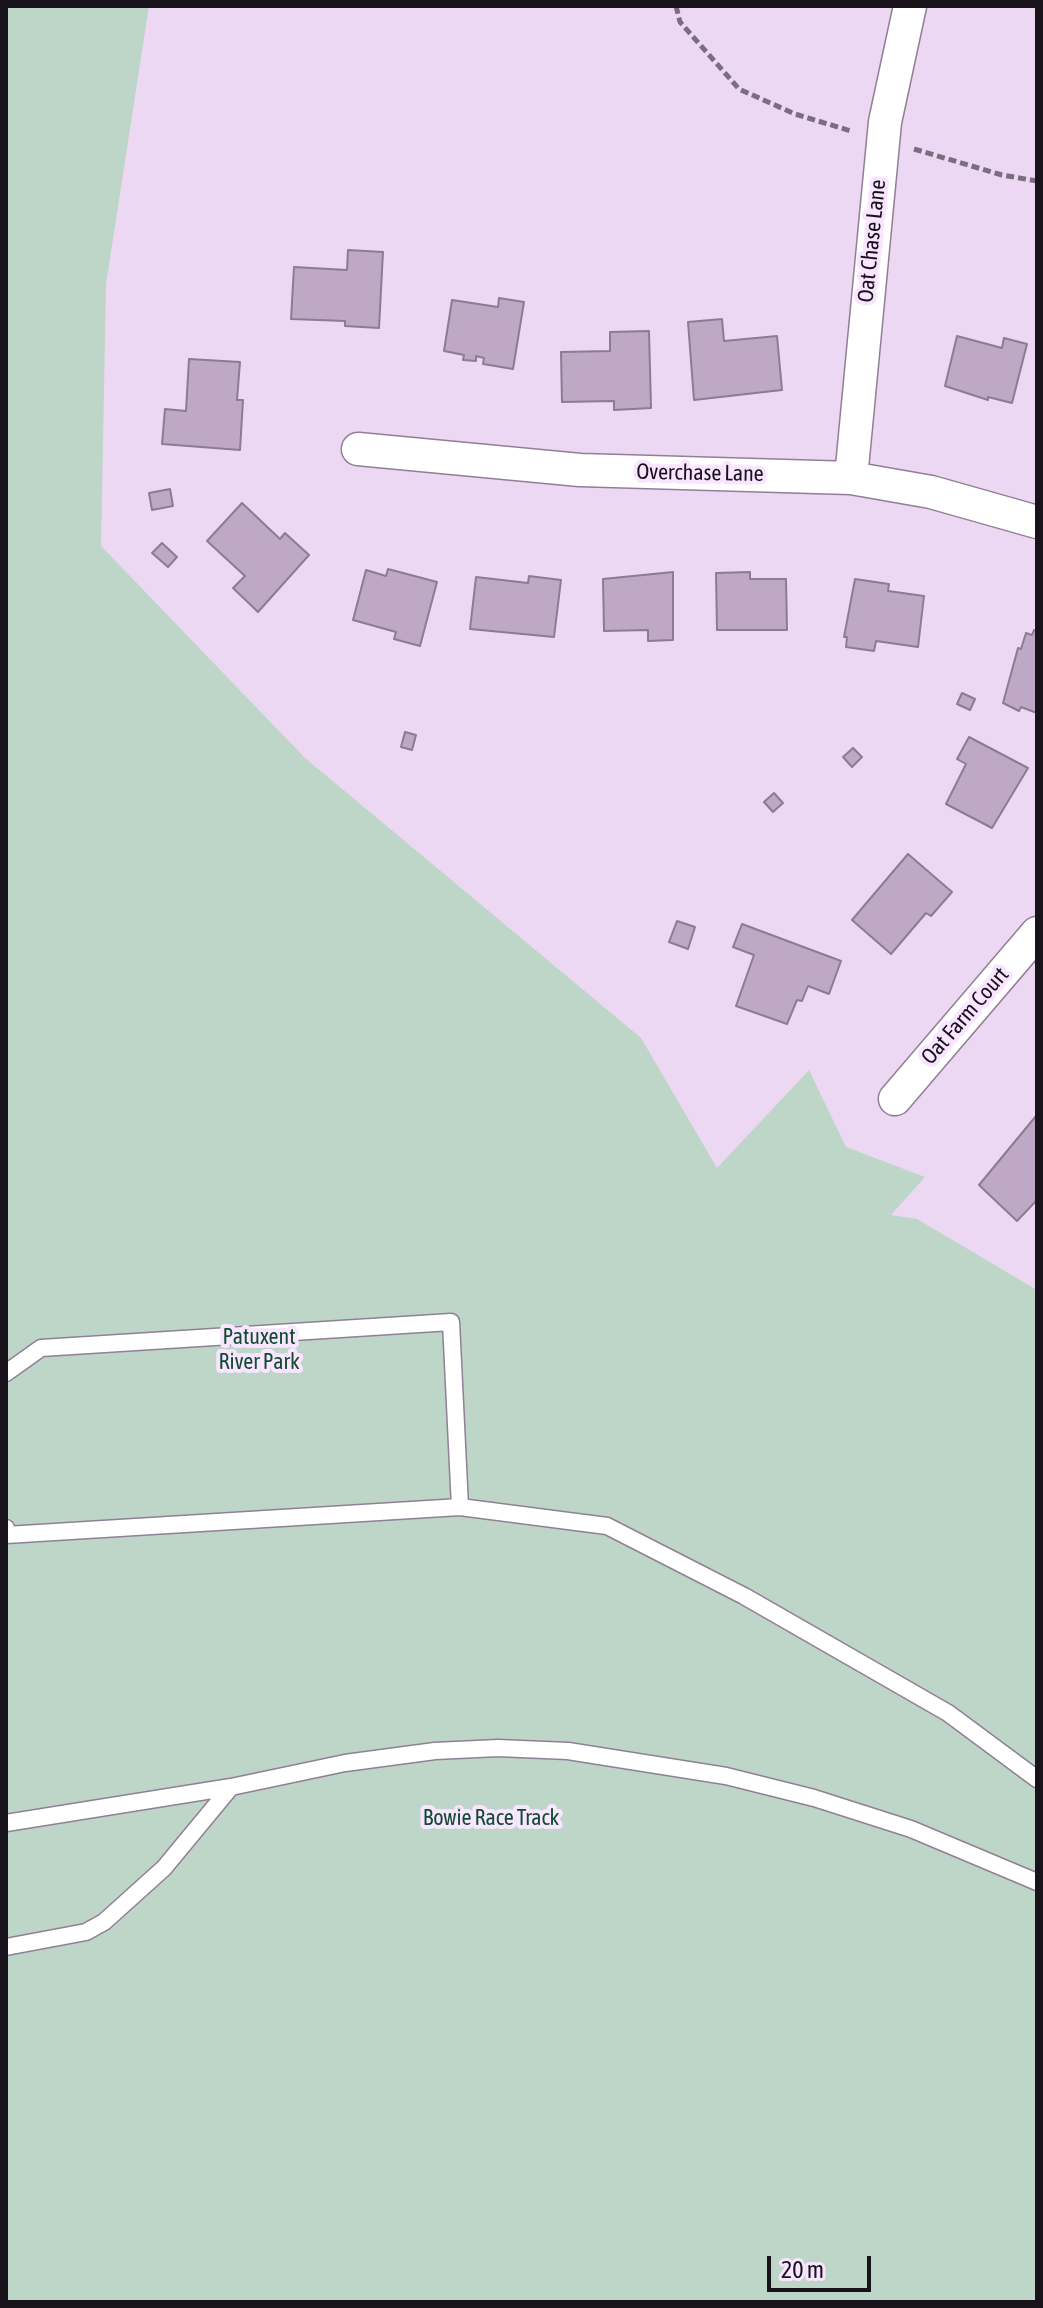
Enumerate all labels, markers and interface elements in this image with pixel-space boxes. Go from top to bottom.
street label: Oat Chase Lane [852,178,892,304]
street label: Overchase Lane [636,459,764,487]
street label: Oat Farm Court [916,962,1014,1070]
park label: Patuxent River Park [218,1324,300,1376]
park label: Bowie Race Track [423,1805,559,1831]
scale bar [771,2240,875,2290]
text: 20 m [781,2256,824,2283]

